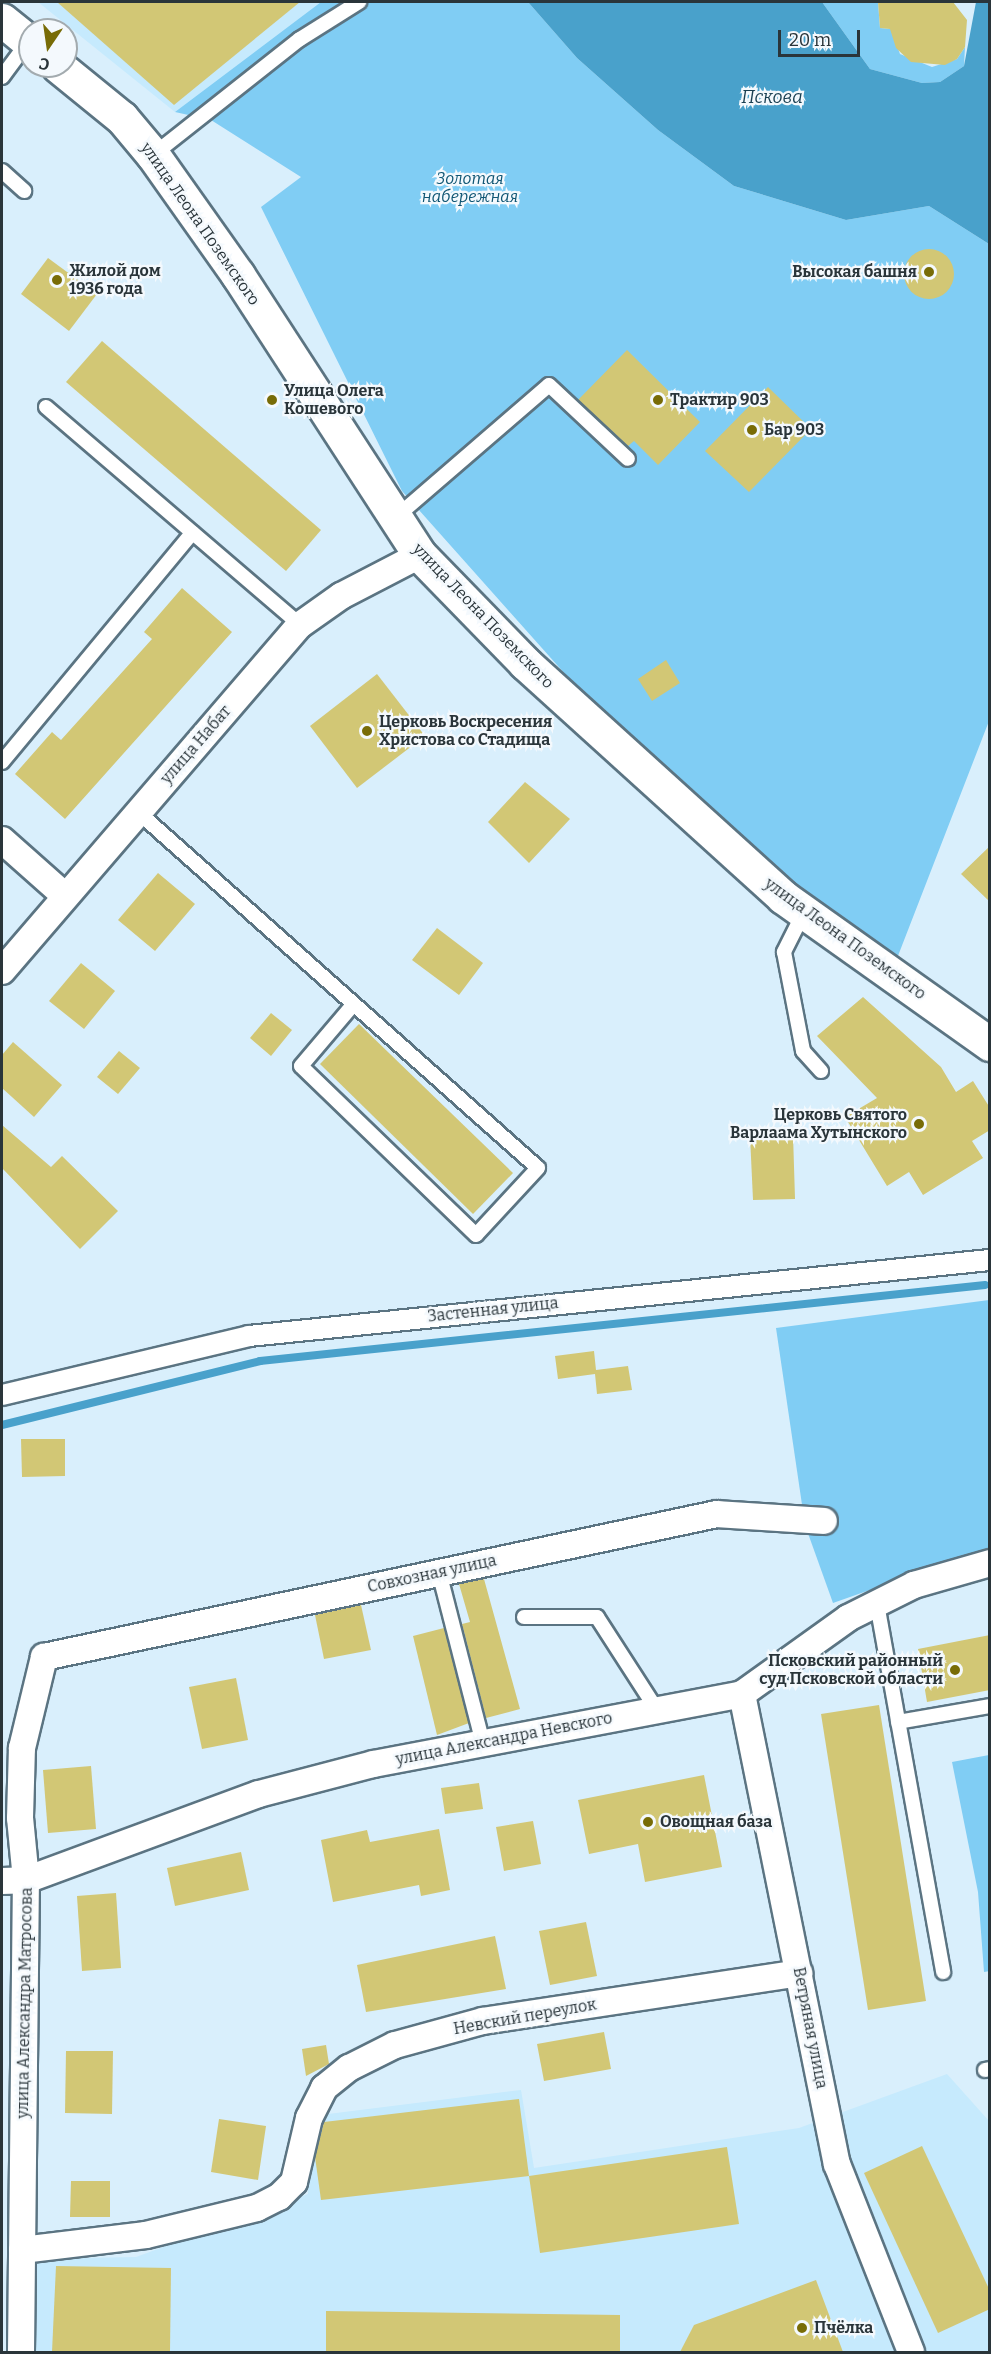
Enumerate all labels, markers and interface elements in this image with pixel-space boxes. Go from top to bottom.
north arrow [18,18,78,78]
scale bar [781,18,864,56]
text: 20 m [789,29,831,51]
text: С [37,54,51,74]
water label: Пскова [741,86,803,108]
street label: улица Леона Поземского [136,139,264,309]
park label: Золотая набережная [422,169,518,207]
place label: Жилой дом 1936 года [69,261,161,299]
place label: Высокая башня [792,262,917,282]
marker: Высокая башня [922,265,936,279]
marker: Жилой дом 1936 года [50,273,64,287]
place label: Улица Олега Кошевого [284,381,384,419]
place label: Трактир 903 [670,390,769,410]
marker: Улица Олега Кошевого [265,393,279,407]
marker: Трактир 903 [651,393,665,407]
place label: Бар 903 [764,420,824,440]
marker: Бар 903 [745,423,759,437]
street label: улица Леона Поземского [409,539,557,693]
street label: улица Набат [157,702,235,788]
place label: Церковь Воскресения Христова со Стадища [379,712,552,750]
marker: Церковь Воскресения Христова со Стадища [360,724,374,738]
street label: улица Леона Поземского [761,874,929,1004]
place label: Церковь Святого Варлаама Хутынского [730,1105,907,1143]
marker: Церковь Святого Варлаама Хутынского [912,1117,926,1131]
street label: Застенная улица [427,1294,559,1326]
street label: Совхозная улица [366,1551,498,1597]
place label: Псковский районный суд Псковской области [759,1651,943,1689]
marker: Псковский районный суд Псковской области [948,1663,962,1677]
street label: улица Александра Невского [394,1709,614,1769]
place label: Овощная база [660,1812,772,1832]
marker: Овощная база [641,1815,655,1829]
street label: улица Александра Матросова [13,1887,37,2119]
street label: Ветряная улица [789,1966,831,2090]
street label: Невский переулок [452,1995,598,2039]
place label: Пчёлка [814,2318,873,2338]
marker: Пчёлка [795,2321,809,2335]

